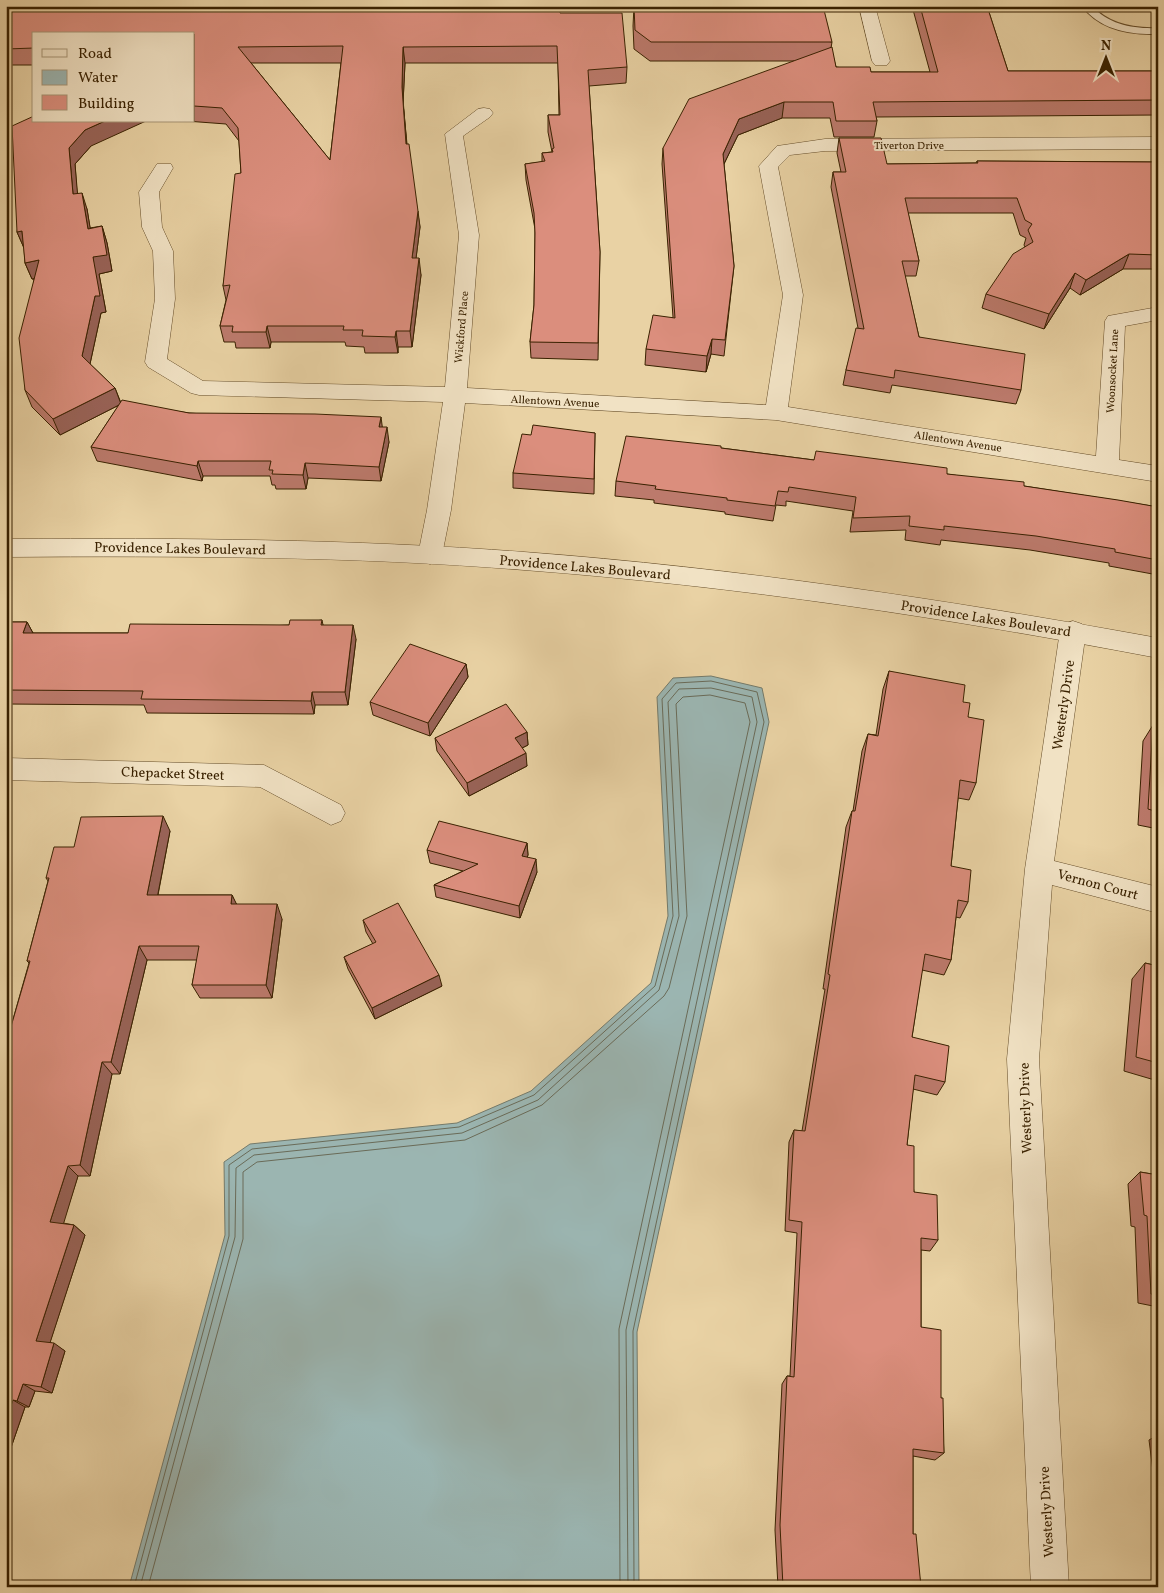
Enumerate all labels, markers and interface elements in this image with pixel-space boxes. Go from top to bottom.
legend [32,32,195,122]
north arrow [1082,32,1132,82]
text: N [1101,37,1111,56]
text: Road [78,44,112,65]
text: Water [78,68,118,89]
text: Building [78,94,135,115]
street label: Tiverton Drive [874,139,944,154]
street label: Wickford Place [452,290,473,364]
street label: Woonsocket Lane [1104,329,1123,413]
street label: Allentown Avenue [510,393,600,412]
street label: Allentown Avenue [913,428,1003,457]
street label: Providence Lakes Boulevard [94,538,266,561]
street label: Providence Lakes Boulevard [498,552,671,585]
street label: Providence Lakes Boulevard [899,597,1072,642]
street label: Westerly Drive [1049,658,1080,752]
street label: Chepacket Street [121,763,225,786]
street label: Vernon Court [1055,866,1140,905]
street label: Westerly Drive [1015,1062,1038,1154]
street label: Westerly Drive [1036,1466,1059,1558]

